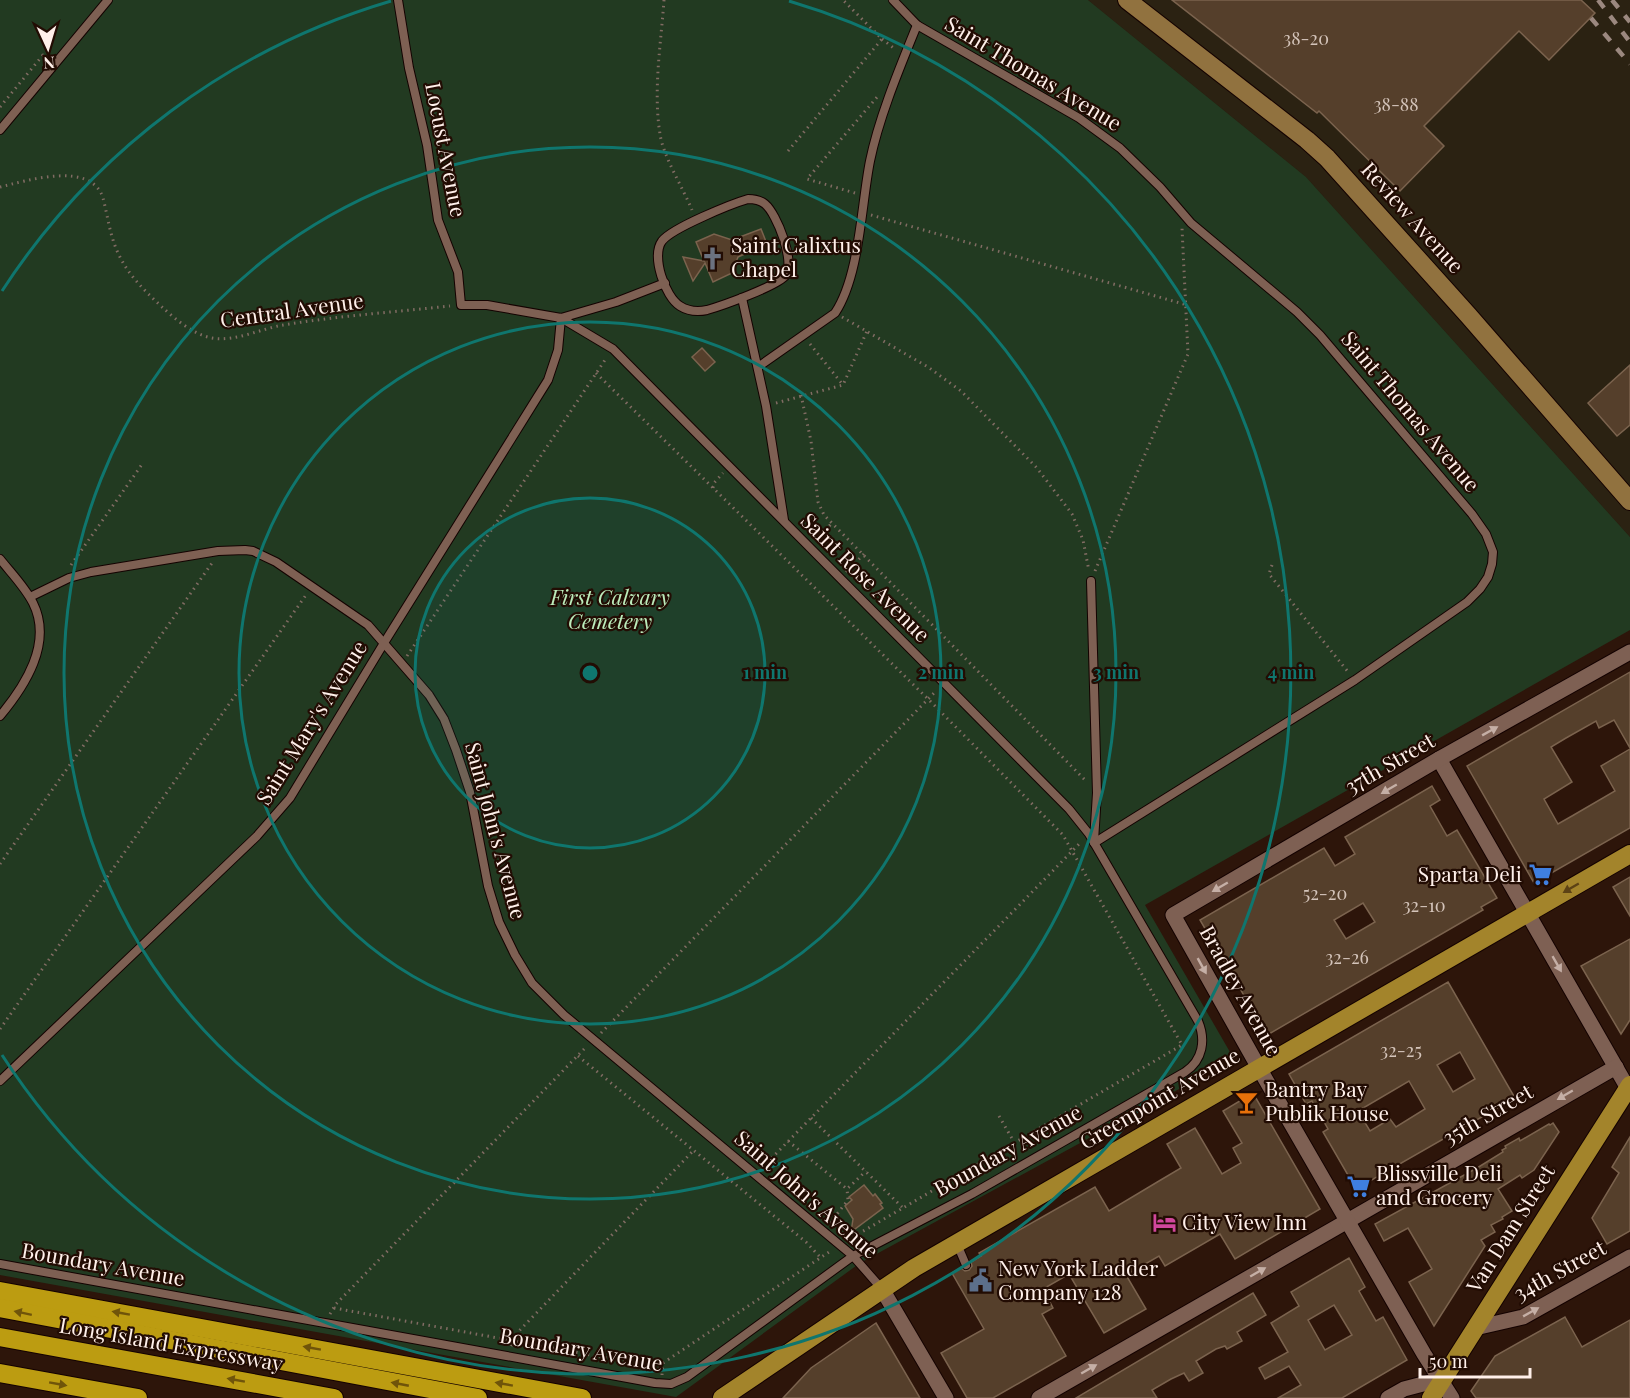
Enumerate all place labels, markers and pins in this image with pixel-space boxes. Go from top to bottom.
place label: Saint Calixtus Chapel [731,230,861,282]
church icon: Saint Calixtus Chapel [700,245,726,271]
centre of rings [580,663,600,683]
place label: Sparta Deli [1418,859,1522,887]
supermarket icon: Sparta Deli [1527,862,1553,888]
place label: Bantry Bay Publik House [1265,1074,1389,1126]
bar icon: Bantry Bay Publik House [1234,1089,1260,1115]
place label: Blissville Deli and Grocery [1376,1158,1502,1210]
supermarket icon: Blissville Deli and Grocery [1345,1173,1371,1199]
place label: City View Inn [1182,1207,1307,1235]
hotel icon: City View Inn [1151,1210,1177,1236]
place label: New York Ladder Company 128 [998,1253,1159,1305]
public building icon: New York Ladder Company 128 [967,1268,993,1294]

